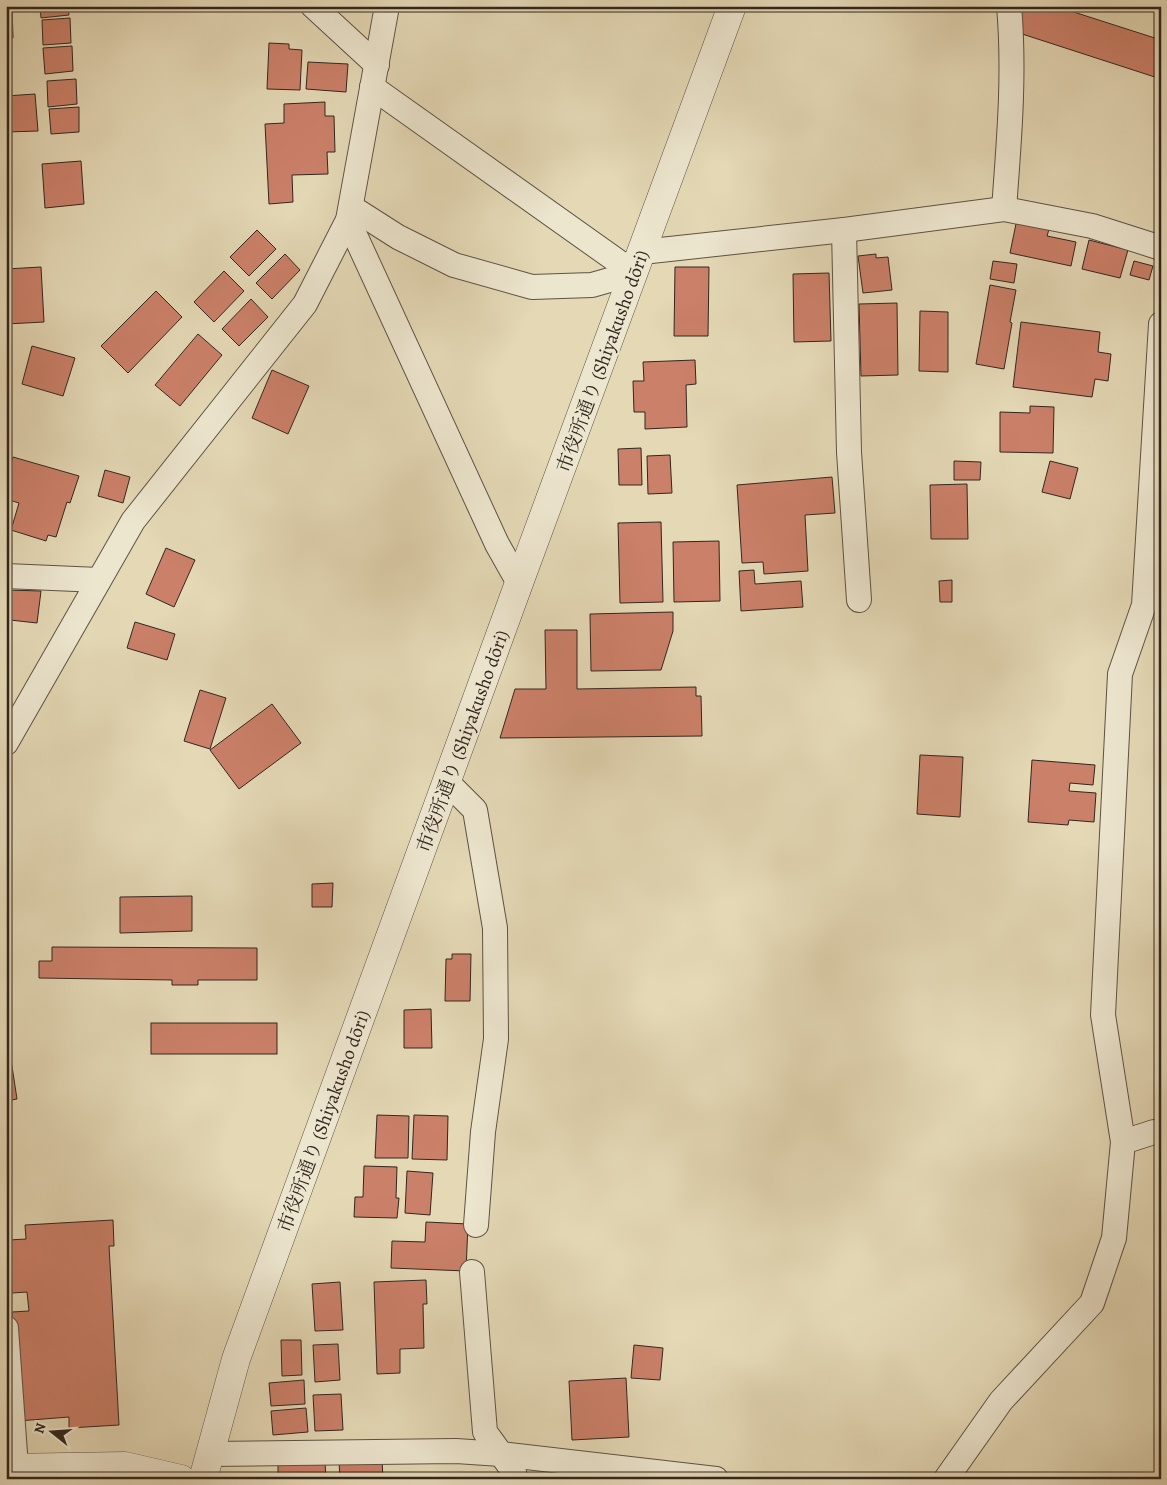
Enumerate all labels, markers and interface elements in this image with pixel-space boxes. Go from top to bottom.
street label: 市役所通り (Shiyakusho dōri) [551,247,655,476]
street label: 市役所通り (Shiyakusho dōri) [411,627,515,856]
street label: 市役所通り (Shiyakusho dōri) [272,1007,376,1236]
north arrow [28,1408,78,1458]
text: N [29,1421,51,1436]

